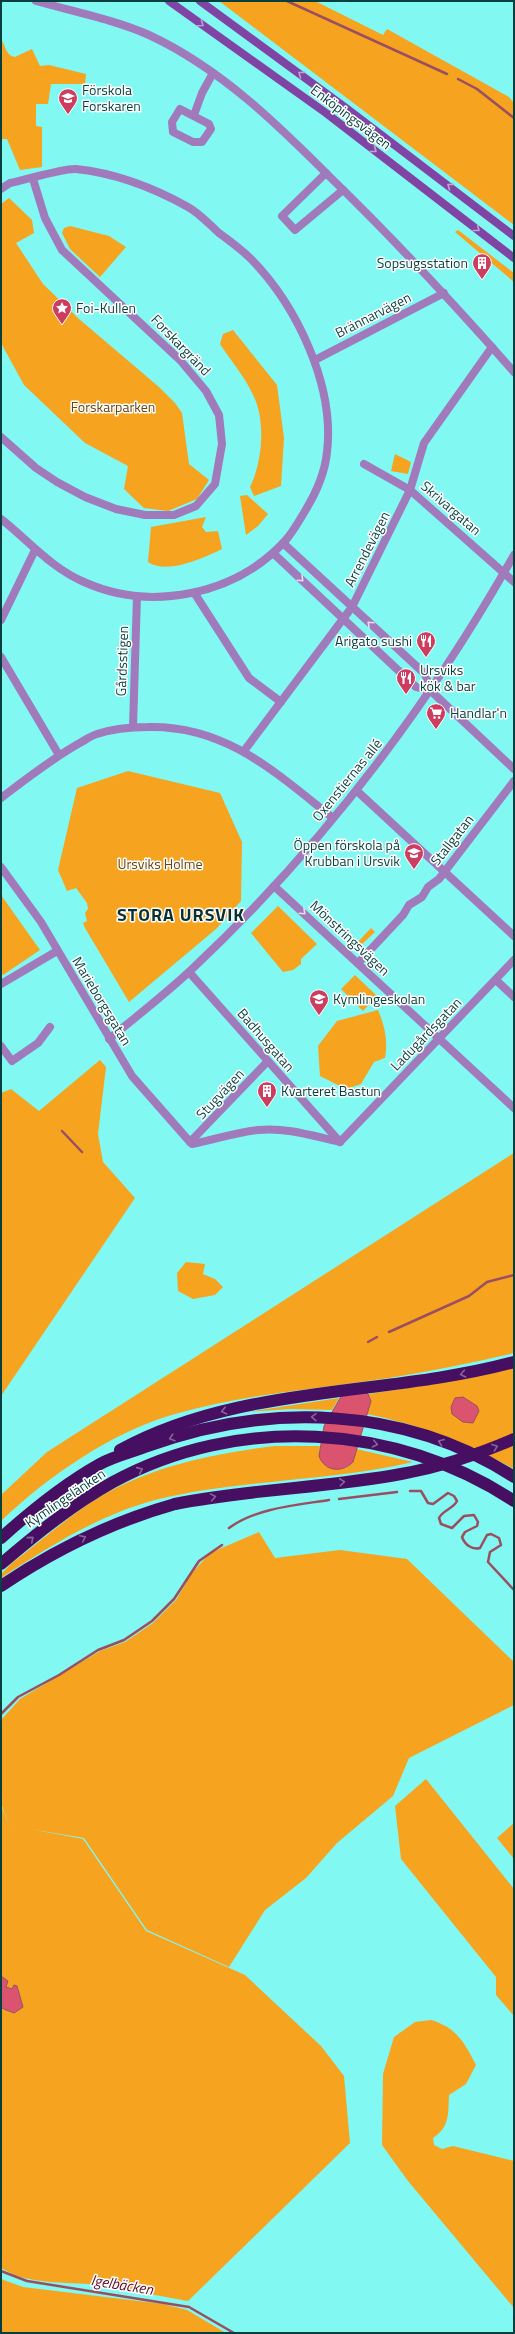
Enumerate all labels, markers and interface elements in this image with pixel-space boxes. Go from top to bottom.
one-way arrow [197,19,204,26]
one-way arrow [298,72,305,79]
place label: Förskola Forskaren [82,79,141,116]
street label: Enköpingsvägen [307,79,396,154]
school or university icon: Förskola Forskaren [57,87,79,115]
one-way arrow [369,145,376,152]
one-way arrow [447,184,454,191]
one-way arrow [472,225,479,232]
place label: Sopsugsstation [377,252,468,273]
building icon: Sopsugsstation [471,252,493,280]
street label: Brännarvägen [331,286,414,343]
place icon: Foi-Kullen [51,297,73,325]
place label: Foi-Kullen [76,297,136,318]
street label: Forskargränd [147,309,216,380]
park label: Forskarparken [71,396,155,417]
street label: Skrivargatan [416,475,486,540]
street label: Arrendevägen [339,507,395,590]
one-way arrow [297,575,304,582]
one-way arrow [367,621,375,628]
street label: Gårdsstigen [110,625,133,697]
place label: Arigato sushi [335,630,412,651]
restaurant icon: Arigato sushi [415,630,437,658]
place label: Ursviks kök & bar [420,659,476,696]
restaurant icon: Ursviks kök & bar [395,667,417,695]
supermarket icon: Handlar'n [425,702,447,730]
place label: Handlar'n [450,702,507,723]
street label: Oxenstiernas allé [307,734,387,826]
street label: Stallgatan [425,810,478,870]
place label: Öppen förskola på Krubban i Ursvik [293,834,400,871]
school or university icon: Öppen förskola på Krubban i Ursvik [403,842,425,870]
park label: Ursviks Holme [117,853,203,874]
street label: Mönstringsvägen [306,895,395,980]
district label: STORA URSVIK [117,901,245,928]
one-way arrow [298,907,306,915]
street label: Marieborgsgatan [68,952,137,1049]
school or university icon: Kymlingeskolan [308,988,330,1016]
place label: Kymlingeskolan [333,988,425,1009]
street label: Ladugårdsgatan [385,992,466,1075]
street label: Badhusgatan [233,1003,300,1076]
street label: Stugvägen [191,1064,249,1124]
building icon: Kvarteret Bastun [256,1080,278,1108]
place label: Kvarteret Bastun [281,1080,381,1101]
one-way arrow [460,1369,467,1378]
one-way arrow [221,1407,227,1415]
one-way arrow [311,1413,317,1421]
one-way arrow [169,1433,176,1442]
one-way arrow [438,1438,445,1446]
one-way arrow [372,1439,379,1447]
one-way arrow [492,1443,499,1451]
street label: Kymlingelänken [20,1463,109,1532]
one-way arrow [136,1466,143,1474]
one-way arrow [339,1478,345,1487]
one-way arrow [210,1493,216,1502]
one-way arrow [78,1535,86,1543]
one-way arrow [26,1536,33,1543]
water label: Igelbäcken [89,2268,155,2301]

